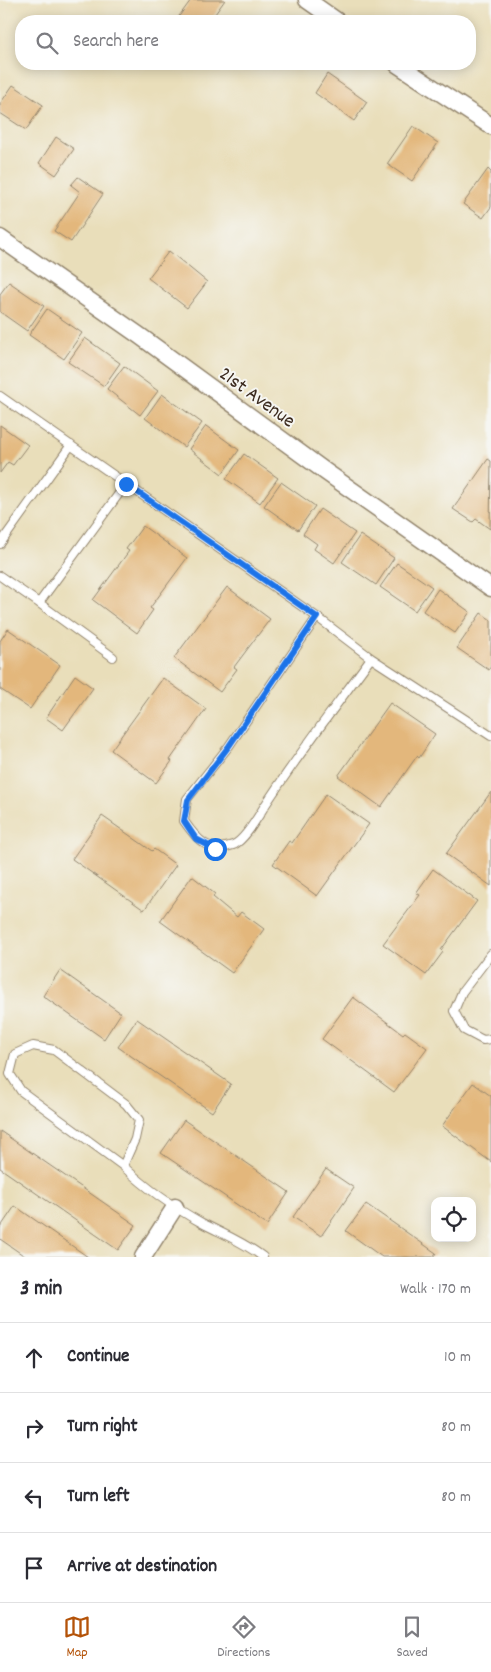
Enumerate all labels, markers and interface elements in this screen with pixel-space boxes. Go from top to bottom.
search box [15,15,476,70]
icon: search [33,29,61,57]
text: Search here [73,29,159,56]
street label: 21st Avenue [212,361,300,436]
route end [115,473,138,496]
route start [204,838,227,861]
map controls [431,1197,476,1242]
button: locate [431,1197,476,1242]
text: 3 min [20,1275,62,1305]
text: Walk · 170 m [400,1278,471,1301]
icon: ahead [20,1344,48,1372]
text: Continue [67,1344,129,1371]
text: 10 m [444,1346,471,1369]
icon: right [20,1414,48,1442]
text: Turn right [67,1414,138,1441]
text: 80 m [441,1416,471,1439]
icon: left [20,1484,48,1512]
text: Turn left [67,1484,130,1511]
text: 80 m [441,1486,471,1509]
icon: arrive [20,1554,48,1582]
text: Arrive at destination [67,1554,217,1581]
tab: Map [63,1613,91,1663]
tab: Directions [217,1613,270,1663]
tab: Saved [397,1613,428,1663]

